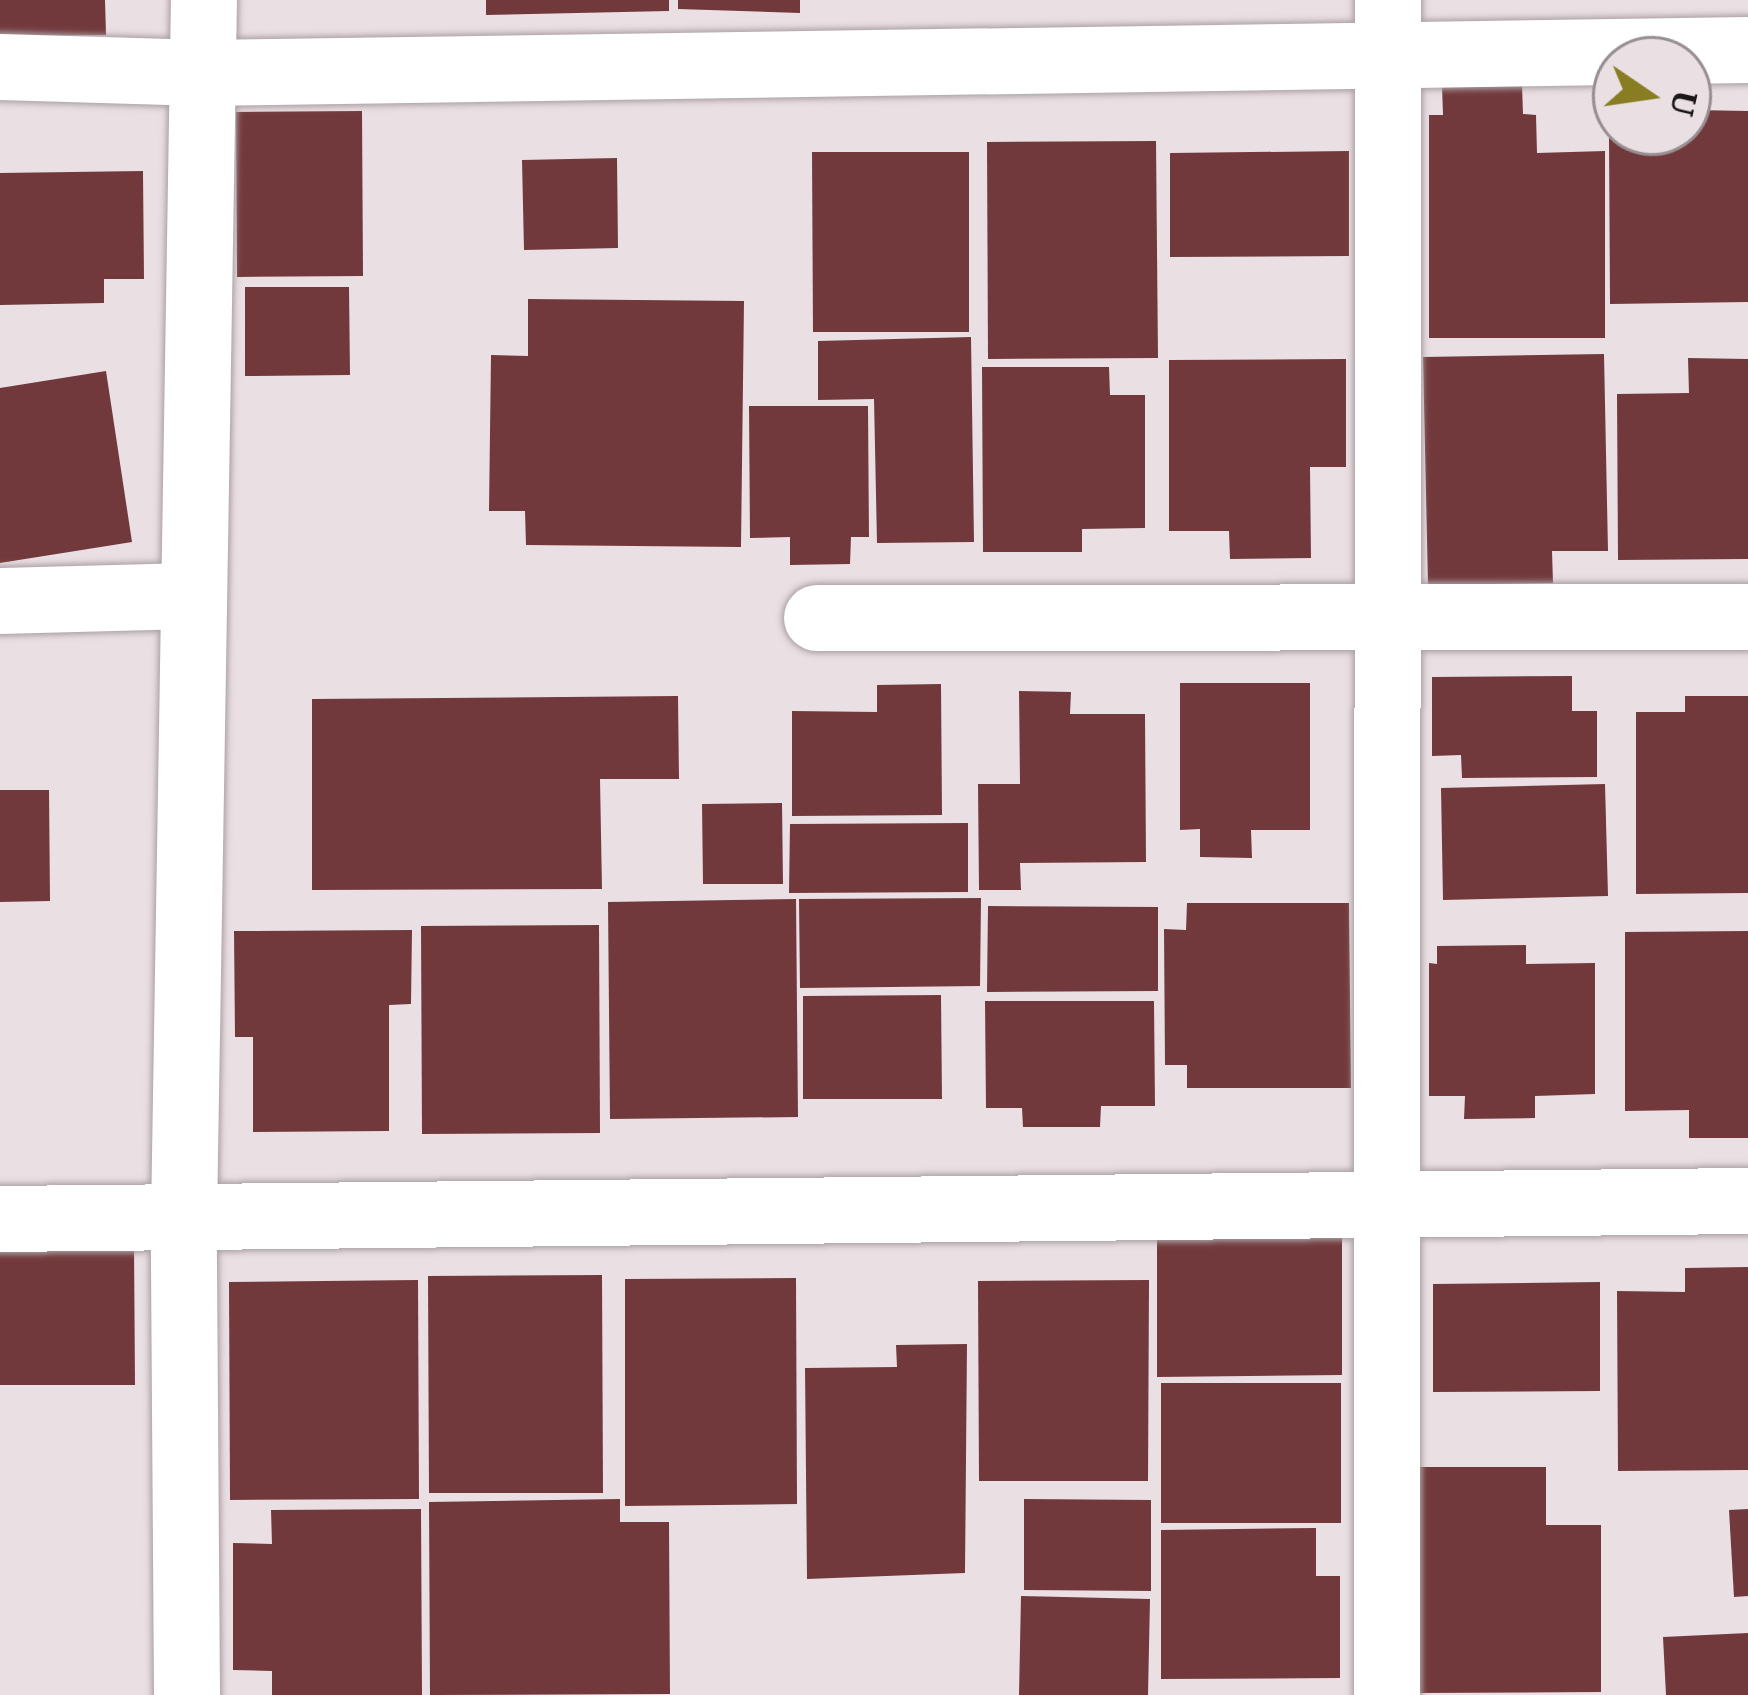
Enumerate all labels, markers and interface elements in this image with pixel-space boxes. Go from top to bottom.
north arrow [1592,36,1712,156]
text: U [1661,86,1708,121]

